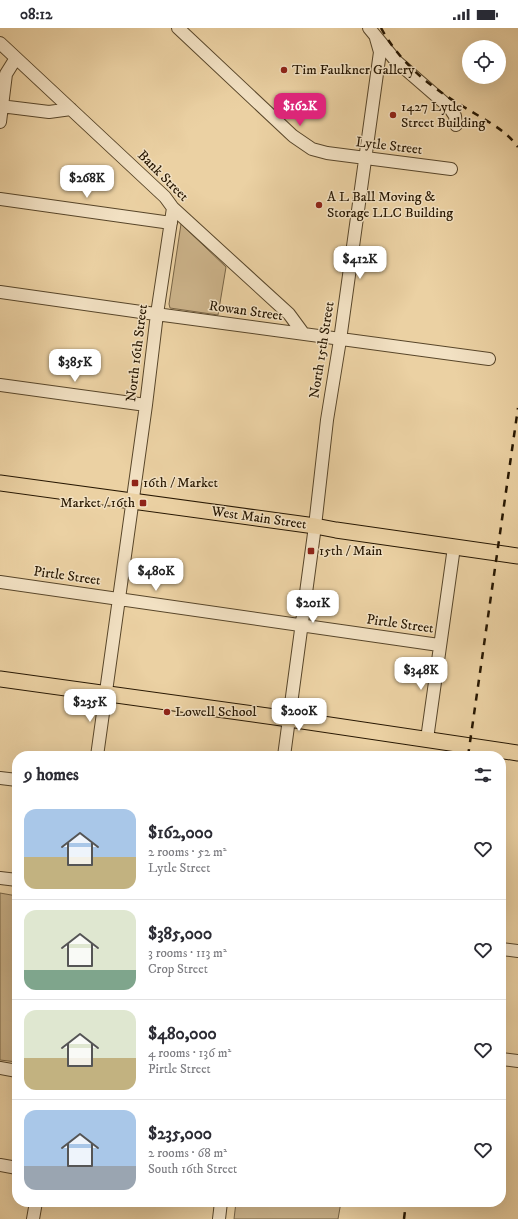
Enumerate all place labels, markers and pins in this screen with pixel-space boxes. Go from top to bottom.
place label: Tim Faulkner Gallery [292,61,415,79]
marker: Tim Faulkner Gallery [279,65,289,75]
pin: $162K [272,93,328,127]
place label: 1427 Lytle Street Building [401,98,485,132]
marker: 1427 Lytle Street Building [388,110,398,120]
pin: $268K [59,165,115,199]
place label: A L Ball Moving & Storage LLC Building [327,188,453,222]
marker: A L Ball Moving & Storage LLC Building [314,200,324,210]
pin: $412K [332,246,388,280]
pin: $385K [47,349,103,383]
place label: 16th / Market [143,474,219,492]
marker: 16th / Market [130,478,140,488]
place label: Market / 16th [60,494,136,512]
marker: Market / 16th [138,498,148,508]
place label: 15th / Main [319,542,383,560]
marker: 15th / Main [306,546,316,556]
pin: $480K [128,558,184,592]
pin: $201K [285,590,341,624]
pin: $348K [393,657,449,691]
pin: $235K [62,689,118,723]
pin: $200K [271,698,327,732]
place label: Lowell School [175,703,257,721]
marker: Lowell School [162,707,172,717]

